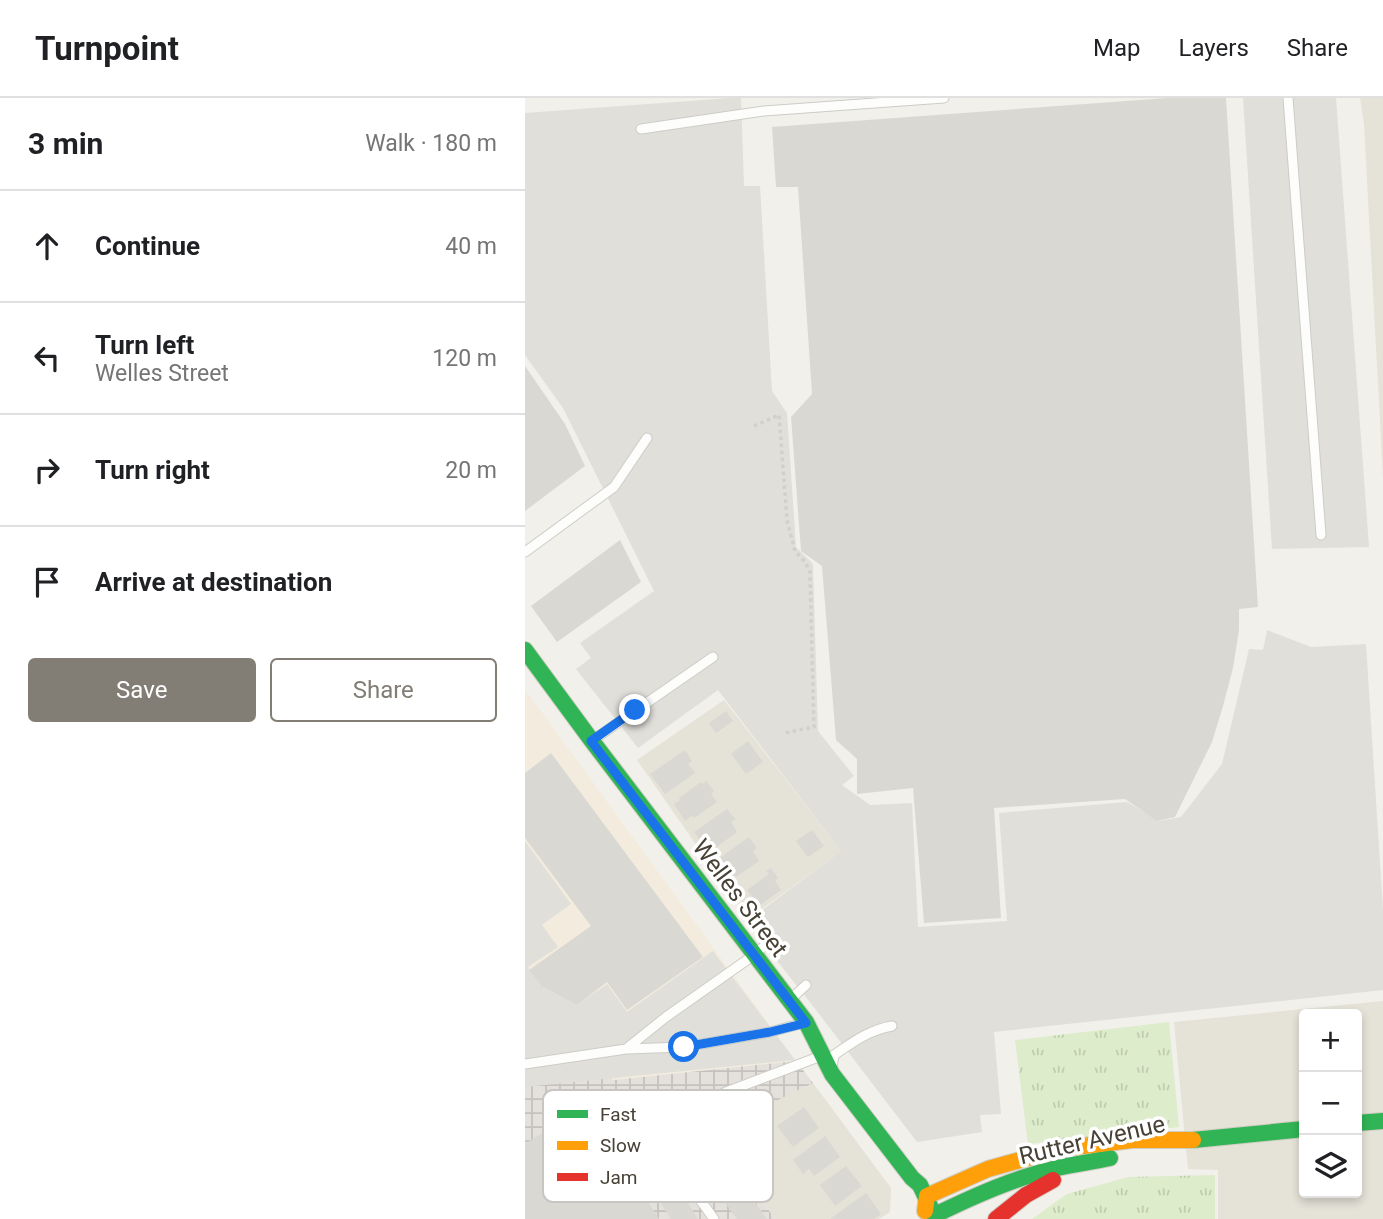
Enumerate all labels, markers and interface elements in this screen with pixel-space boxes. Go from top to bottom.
text: Turnpoint [35,29,179,68]
text: Map [1093,34,1141,62]
text: Layers [1179,34,1249,62]
text: Share [1287,34,1348,62]
text: 3 min [28,126,103,161]
text: Walk · 180 m [365,130,497,157]
icon: ahead [28,227,66,265]
text: Continue [95,231,200,261]
text: 40 m [445,233,497,260]
text: Turn left [95,330,194,360]
icon: left [28,339,66,377]
text: 120 m [432,345,497,372]
text: Welles Street [95,360,229,387]
icon: right [28,451,66,489]
text: Turn right [95,455,210,485]
text: 20 m [445,457,497,484]
icon: arrive [28,563,66,601]
text: Arrive at destination [95,567,332,597]
button: Save [28,658,256,722]
button: Share [270,658,497,722]
route end [619,694,650,725]
street label: Welles Street [687,834,793,962]
map controls [1299,1009,1362,1198]
button: + [1299,1009,1362,1072]
route start [668,1031,699,1062]
button: − [1299,1072,1362,1135]
legend [543,1090,773,1202]
text: Fast [600,1103,637,1126]
street label: Rutter Avenue [1016,1110,1168,1170]
text: Slow [600,1134,641,1157]
button: layers [1299,1135,1362,1198]
text: Jam [600,1166,637,1189]

